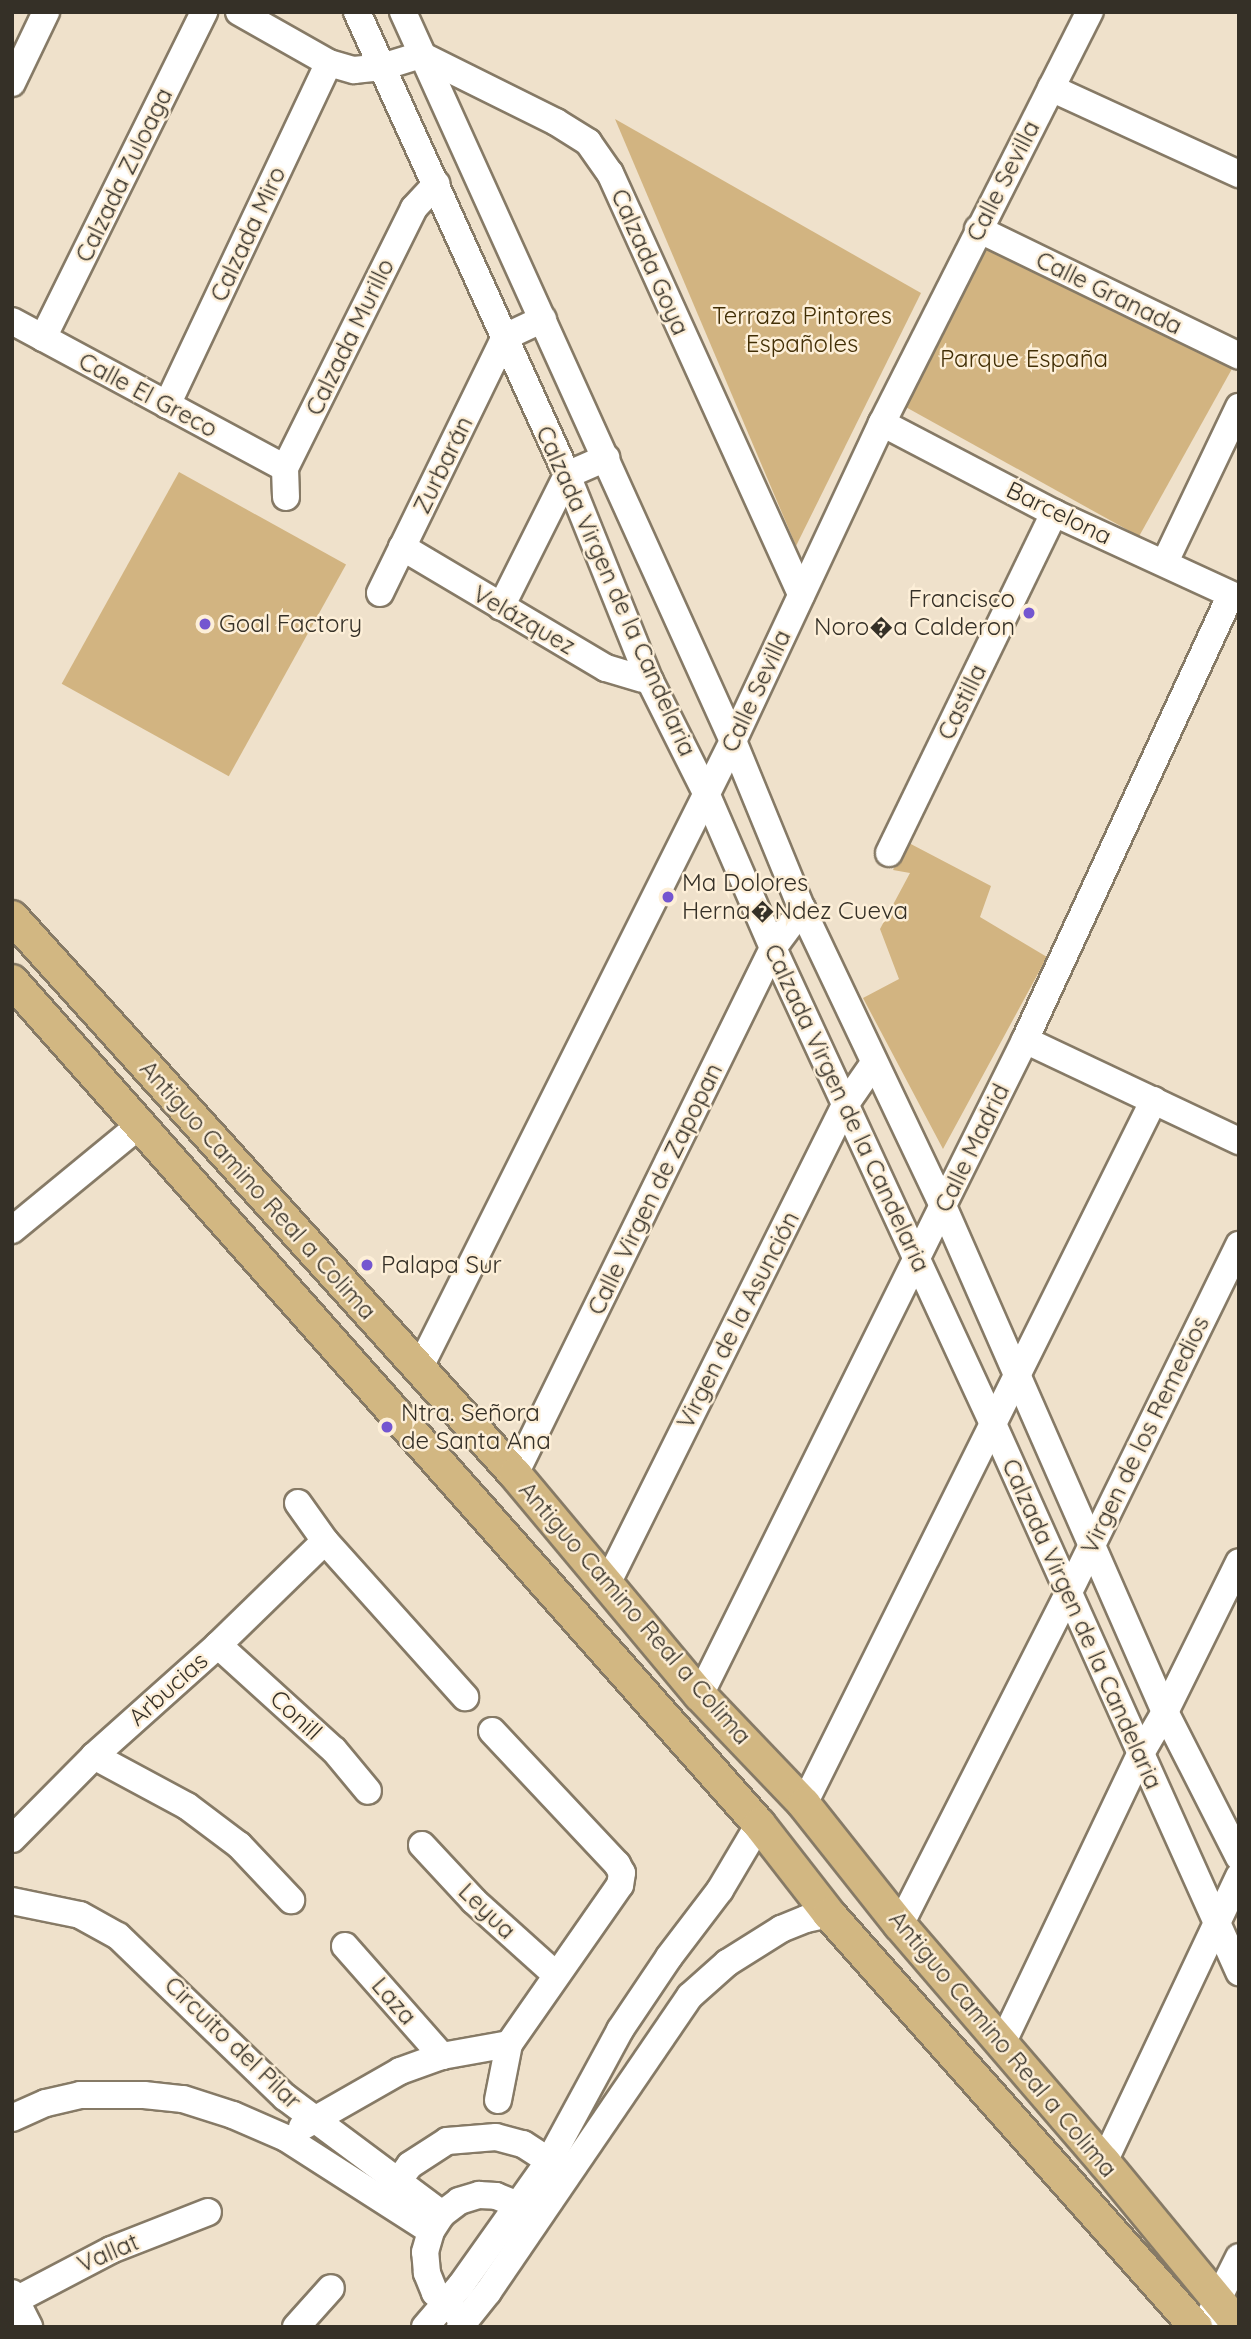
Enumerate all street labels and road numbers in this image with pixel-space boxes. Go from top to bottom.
street label: Calzada Zuloaga [69,83,179,267]
street label: Calle Sevilla [960,116,1046,246]
street label: Calzada Miro [204,162,292,306]
street label: Calzada Goya [605,185,695,339]
street label: Calle Granada [1031,245,1187,341]
street label: Calzada Murillo [300,254,400,420]
street label: Calle El Greco [74,346,222,444]
street label: Zurbarán [407,412,479,518]
street label: Calzada Virgen de la Candelaria [530,421,702,761]
street label: Barcelona [1002,475,1116,551]
street label: Velázquez [468,579,580,661]
street label: Calle Sevilla [715,625,797,757]
street label: Castilla [931,660,993,744]
street label: Calzada Virgen de la Candelaria [758,940,936,1276]
street label: Antiguo Camino Real a Colima [134,1054,382,1326]
street label: Calle Virgen de Zapopan [582,1059,728,1319]
street label: Calle Madrid [929,1079,1015,1217]
street label: Virgen de la Asunción [671,1207,805,1433]
street label: Virgen de los Remedios [1075,1311,1215,1559]
street label: Calzada Virgen de la Candelaria [996,1454,1168,1794]
street label: Antiguo Camino Real a Colima [513,1476,757,1750]
street label: Arbucias [123,1646,213,1732]
street label: Conill [264,1684,328,1746]
street label: Leyua [453,1877,521,1945]
street label: Antiguo Camino Real a Colima [883,1905,1123,2183]
street label: Circuito del Pilar [159,1971,307,2115]
street label: Laza [366,1971,422,2031]
street label: Vallat [73,2227,143,2279]

